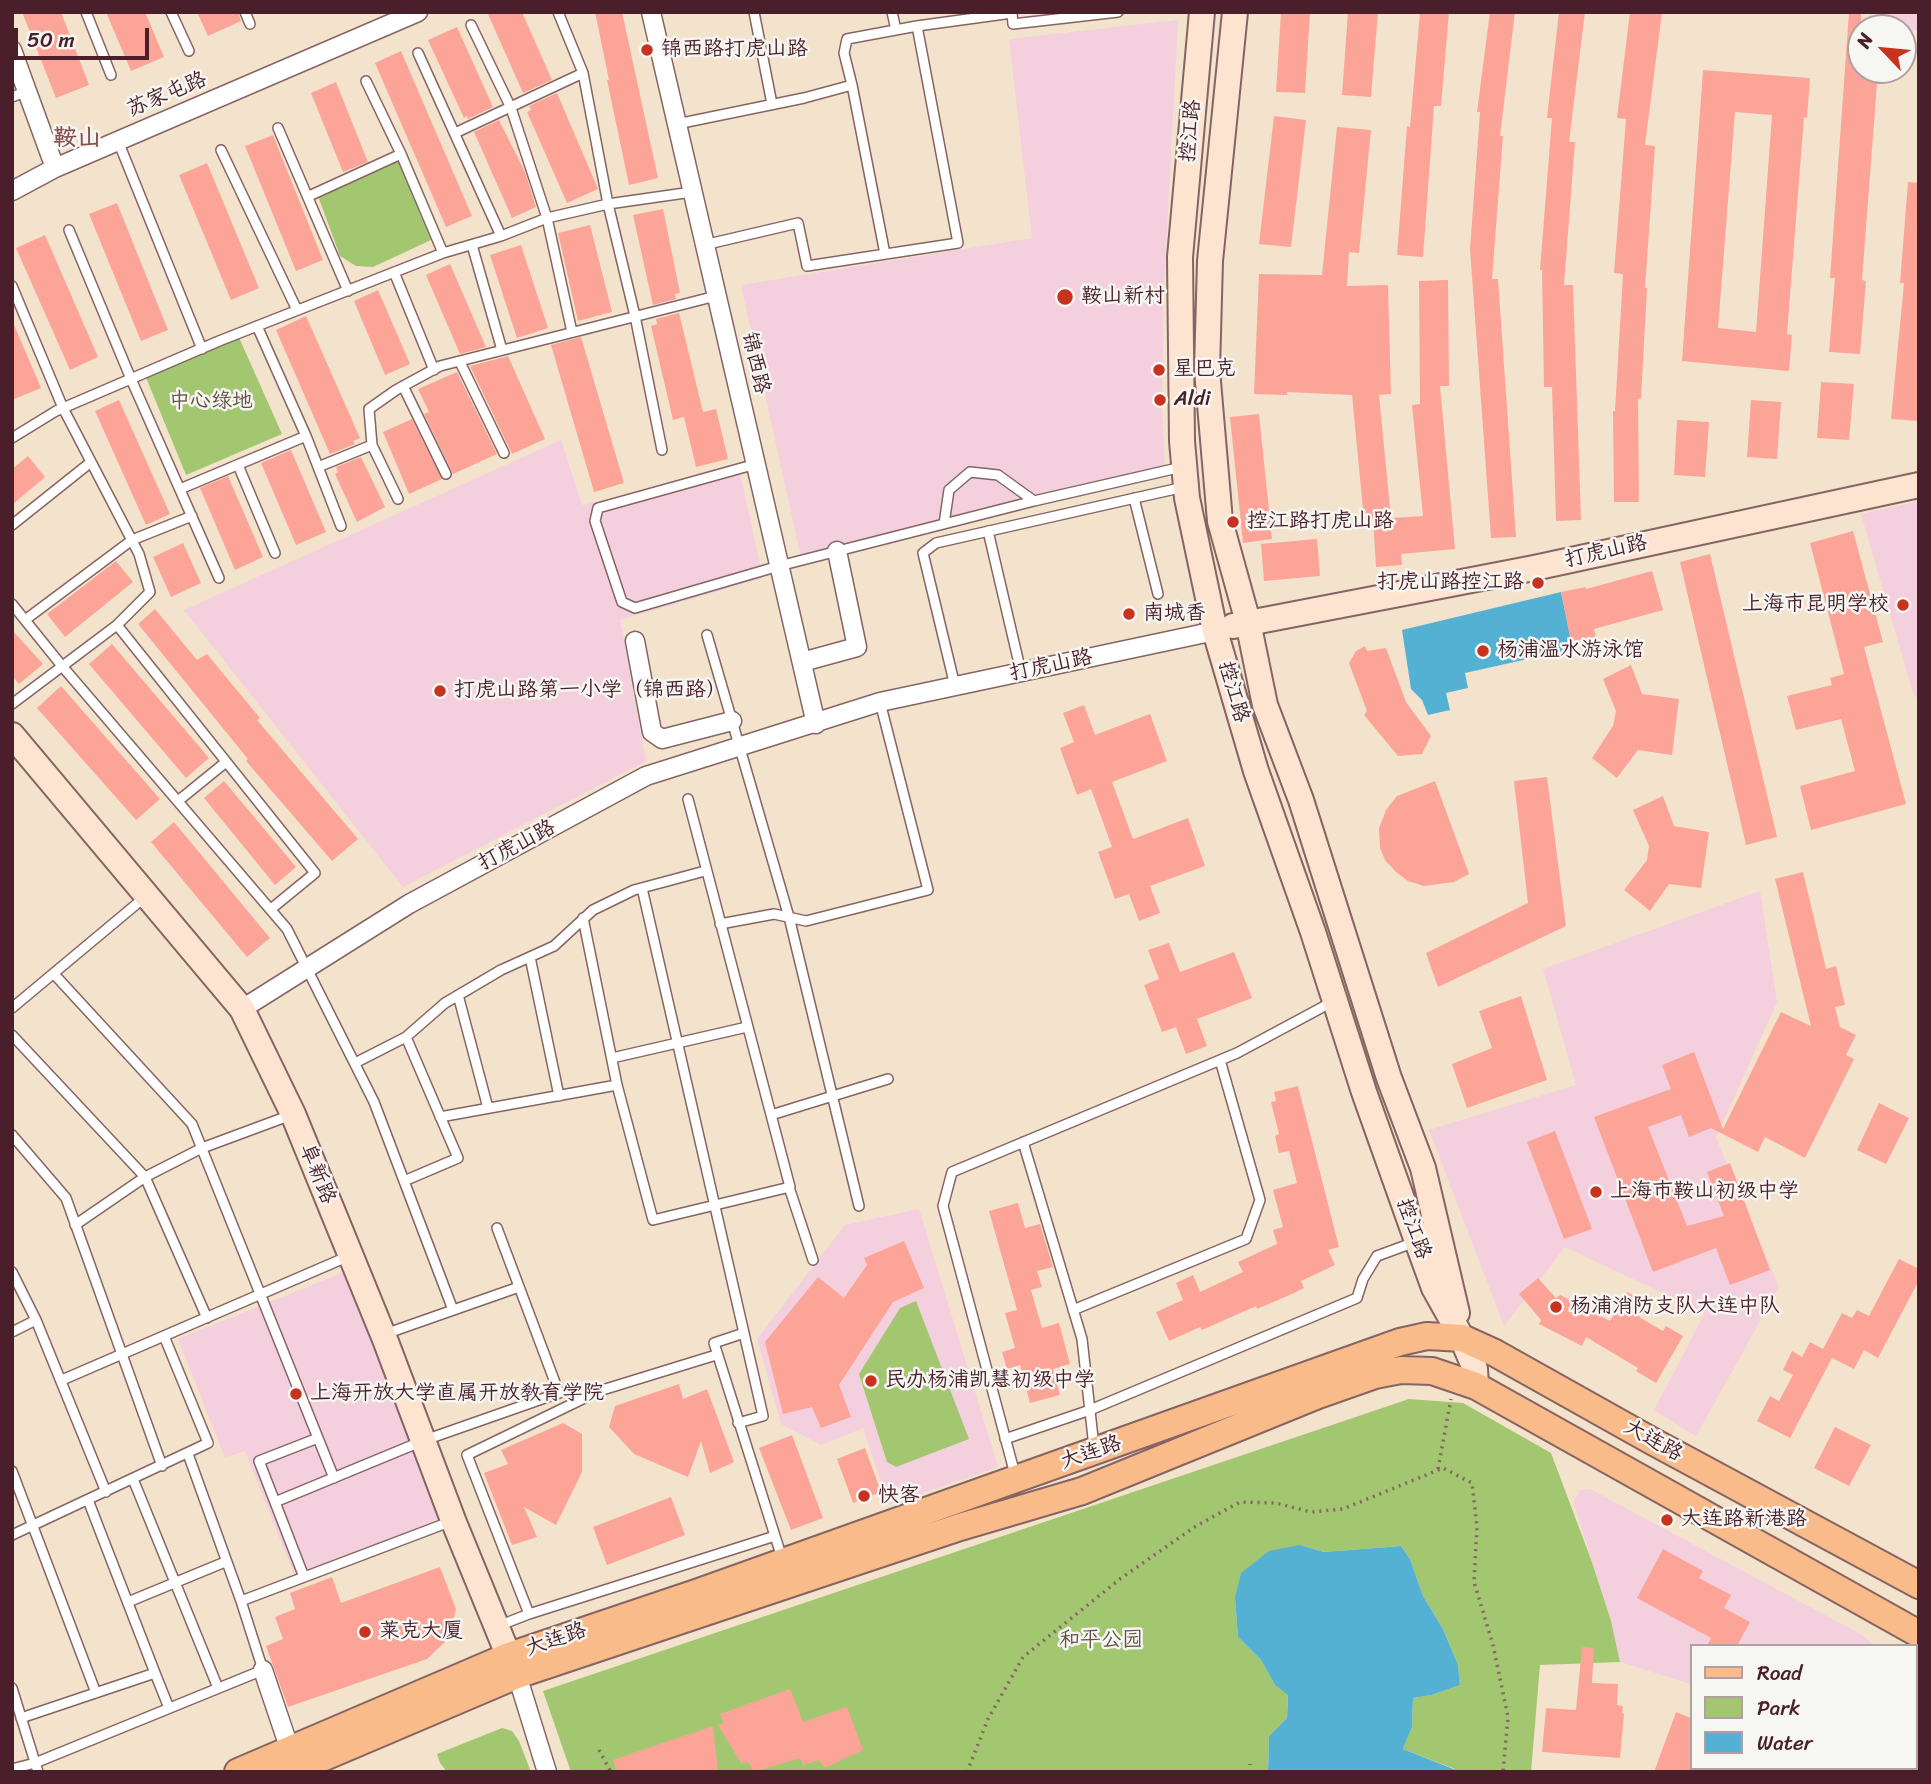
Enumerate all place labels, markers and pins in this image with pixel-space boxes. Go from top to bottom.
place label: 锦西路打虎山路 [661,37,808,63]
marker: 锦西路打虎山路 [639,42,655,58]
place label: 鞍山新村 [1081,284,1165,310]
marker: 鞍山新村 [1055,287,1075,307]
place label: 星巴克 [1173,357,1236,383]
marker: 星巴克 [1151,362,1167,378]
place label: Aldi [1174,387,1211,413]
marker: Aldi [1152,392,1168,408]
place label: 控江路打虎山路 [1247,509,1394,535]
marker: 控江路打虎山路 [1225,514,1241,530]
place label: 打虎山路控江路 [1377,570,1524,596]
marker: 打虎山路控江路 [1530,575,1546,591]
place label: 上海市昆明学校 [1742,592,1889,618]
marker: 上海市昆明学校 [1895,597,1911,613]
place label: 南城香 [1143,601,1206,627]
marker: 南城香 [1121,606,1137,622]
place label: 杨浦温水游泳馆 [1497,638,1644,664]
marker: 杨浦温水游泳馆 [1475,643,1491,659]
place label: 打虎山路第一小学（锦西路） [454,678,727,704]
marker: 打虎山路第一小学（锦西路） [432,683,448,699]
place label: 上海市鞍山初级中学 [1610,1179,1799,1205]
marker: 上海市鞍山初级中学 [1588,1184,1604,1200]
place label: 杨浦消防支队大连中队 [1570,1294,1780,1320]
marker: 杨浦消防支队大连中队 [1548,1299,1564,1315]
place label: 民办杨浦凯慧初级中学 [885,1368,1095,1394]
marker: 民办杨浦凯慧初级中学 [863,1373,879,1389]
place label: 上海开放大学直属开放教育学院 [310,1381,604,1407]
marker: 上海开放大学直属开放教育学院 [288,1386,304,1402]
place label: 快客 [878,1483,920,1509]
marker: 快客 [856,1488,872,1504]
place label: 大连路新港路 [1681,1507,1807,1533]
marker: 大连路新港路 [1659,1512,1675,1528]
place label: 莱克大厦 [379,1619,463,1645]
marker: 莱克大厦 [357,1624,373,1640]

